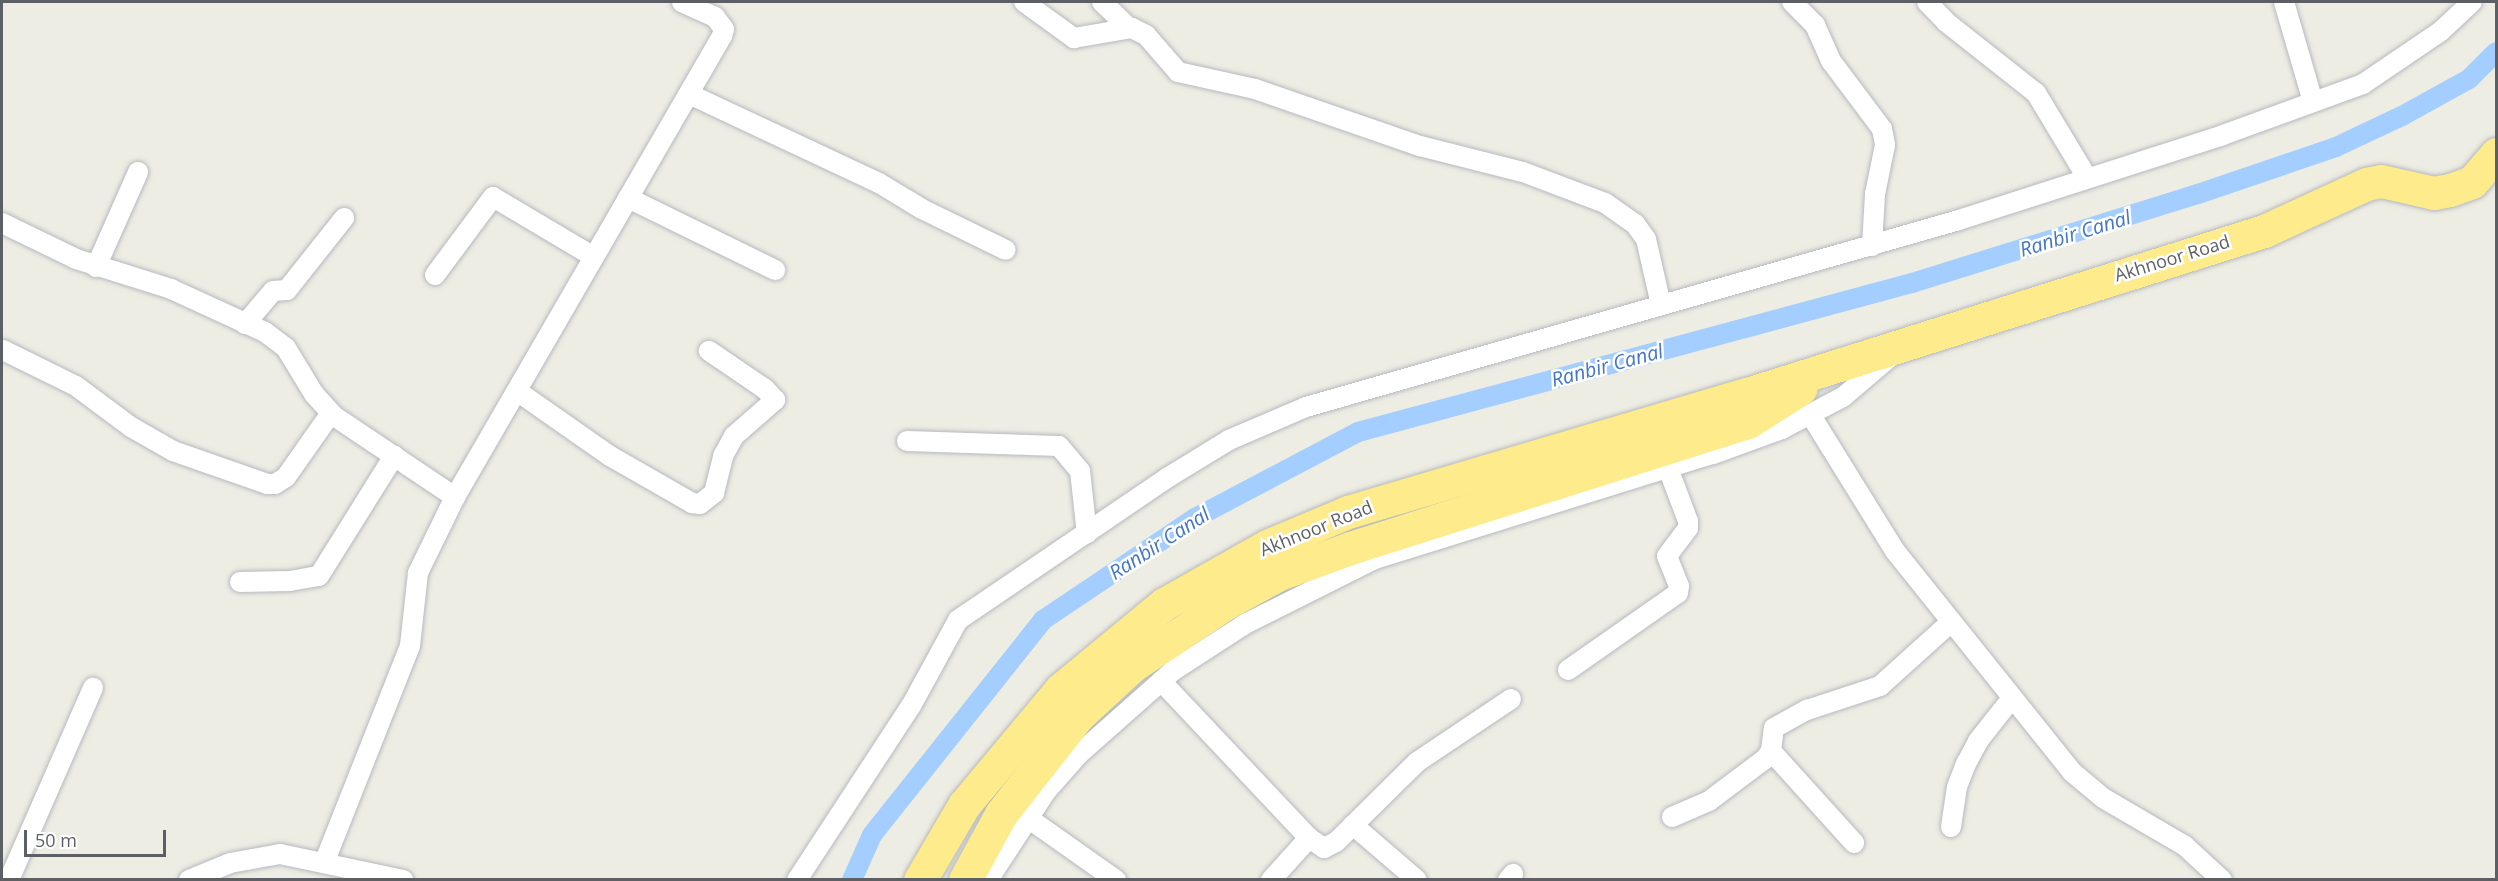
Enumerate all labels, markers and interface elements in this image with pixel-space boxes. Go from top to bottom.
water label: Ranbir Canal [2017,205,2133,261]
street label: Akhnoor Road [2112,230,2232,286]
water label: Ranbir Canal [1548,339,1666,391]
street label: Akhnoor Road [1257,496,1375,560]
water label: Ranbir Canal [1104,502,1214,584]
scale bar [27,818,170,856]
text: 50 m [35,828,77,852]

